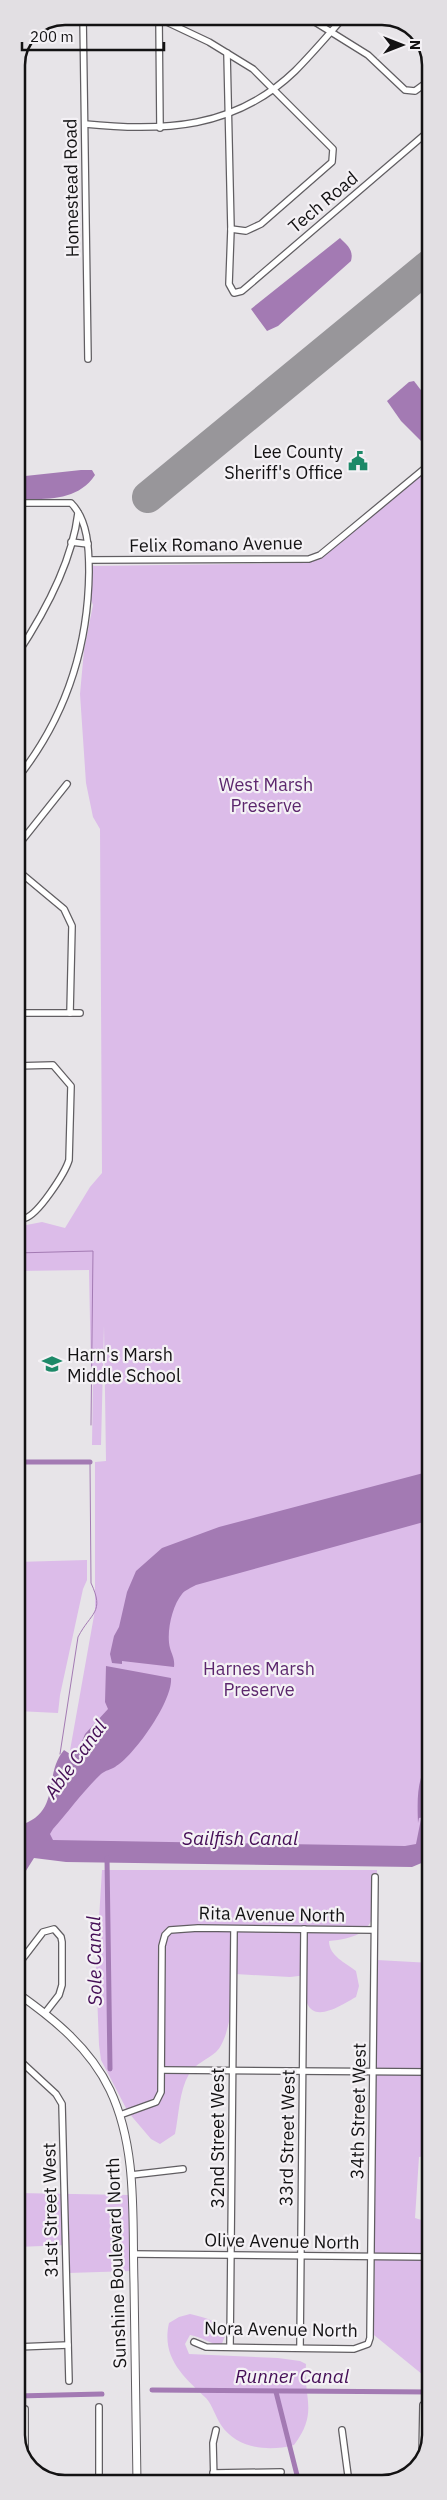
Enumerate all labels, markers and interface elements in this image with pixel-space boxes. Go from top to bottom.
scale bar [22,20,165,52]
north arrow [377,20,427,70]
text: 200 m [30,27,74,46]
text: N [406,40,424,50]
street label: Homestead Road [58,118,84,258]
street label: Tech Road [283,166,363,238]
place label: Lee County Sheriff's Office [224,440,343,484]
public building icon: Lee County Sheriff's Office [347,450,369,472]
street label: Felix Romano Avenue [129,531,303,557]
park label: West Marsh Preserve [219,773,313,817]
place label: Harn's Marsh Middle School [67,1343,181,1387]
school or university icon: Harn's Marsh Middle School [41,1353,63,1375]
park label: Harnes Marsh Preserve [203,1657,315,1701]
water label: Able Canal [38,1715,111,1804]
water label: Sailfish Canal [182,1826,298,1850]
street label: Rita Avenue North [199,1901,345,1927]
water label: Sole Canal [81,1916,107,2006]
street label: 34th Street West [345,2042,371,2180]
street label: 32nd Street West [206,2068,229,2208]
street label: 33rd Street West [274,2069,300,2207]
street label: 31st Street West [37,2142,63,2278]
street label: Sunshine Boulevard North [101,2157,131,2369]
street label: Olive Avenue North [204,2228,360,2254]
street label: Nora Avenue North [204,2316,358,2342]
water label: Runner Canal [235,2364,349,2388]

